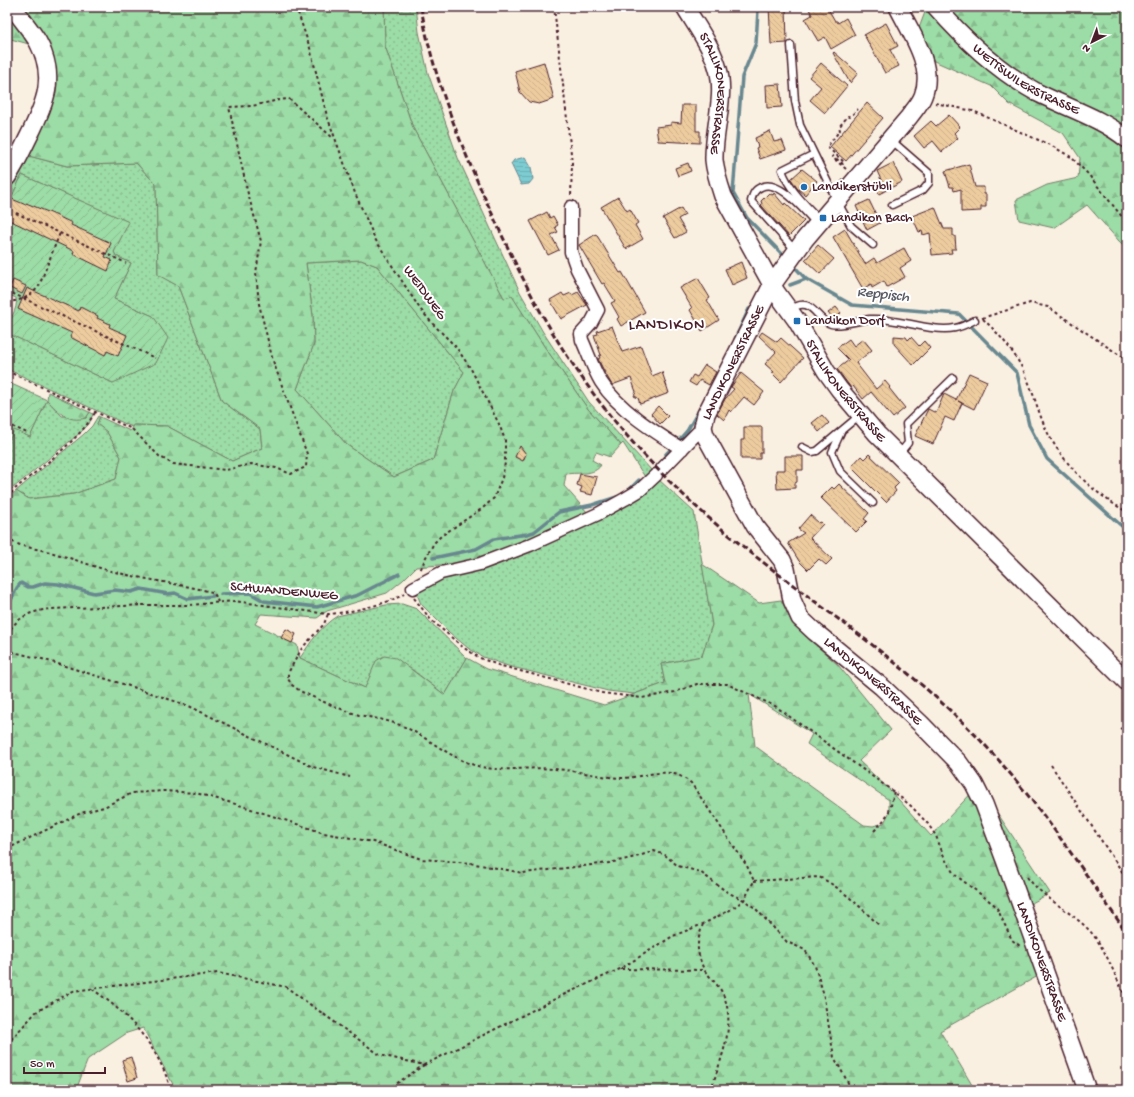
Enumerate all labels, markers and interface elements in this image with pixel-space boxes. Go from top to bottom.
north arrow [1072,22,1112,62]
street label: STALLIKONERSTRASSE [694,30,729,156]
street label: WETTSWILERSTRASSE [969,40,1083,120]
text: N [1080,41,1093,55]
place label: Landikerstübli [812,179,892,196]
marker: Landikerstübli [799,182,809,192]
place label: Landikon Bach [831,210,913,227]
marker: Landikon Bach [818,213,828,223]
street label: WEIDWEG [399,263,450,324]
water label: Reppisch [856,283,911,307]
street label: LANDIKONERSTRASSE [699,302,770,423]
place label: Landikon Dorf [805,313,887,330]
marker: Landikon Dorf [792,316,802,326]
district label: LANDIKON [629,317,705,336]
street label: STALLIKONERSTRASSE [801,337,890,447]
street label: SCHWANDENWEG [230,579,340,605]
street label: LANDIKONERSTRASSE [820,634,927,730]
street label: LANDIKONERSTRASSE [1012,900,1071,1025]
scale bar [24,1049,105,1075]
text: 50 m [30,1058,55,1072]

